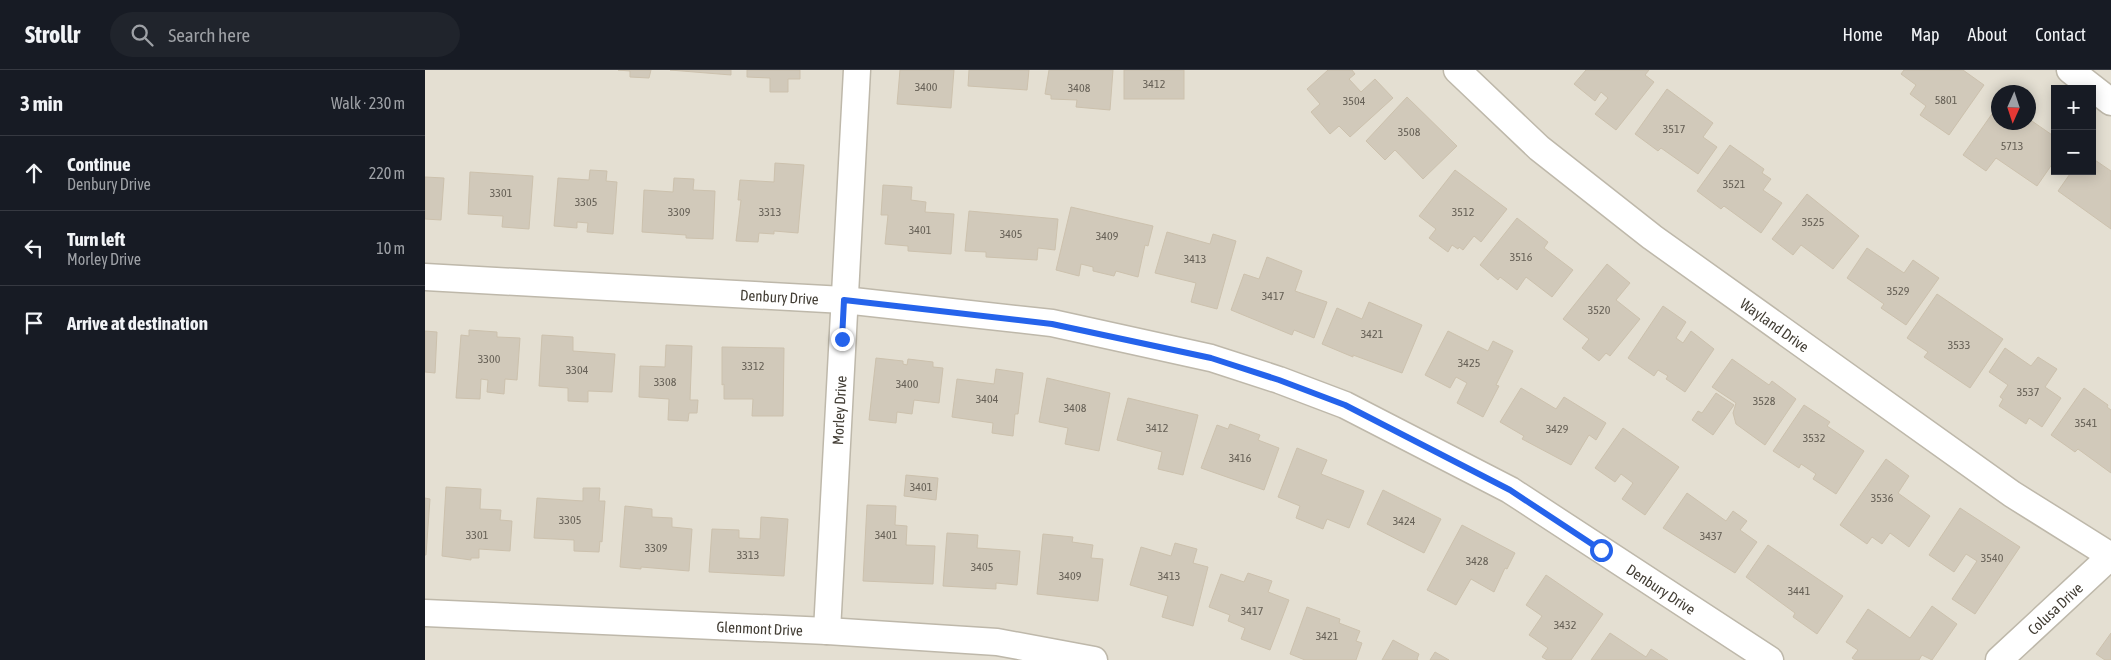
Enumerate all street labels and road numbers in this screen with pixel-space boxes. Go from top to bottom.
street label: Denbury Drive [740,286,819,307]
street label: Wayland Drive [1737,295,1813,355]
street label: Morley Drive [828,375,849,445]
street label: Denbury Drive [1624,560,1699,618]
street label: Colusa Drive [2024,579,2086,638]
street label: Glenmont Drive [716,618,803,638]

